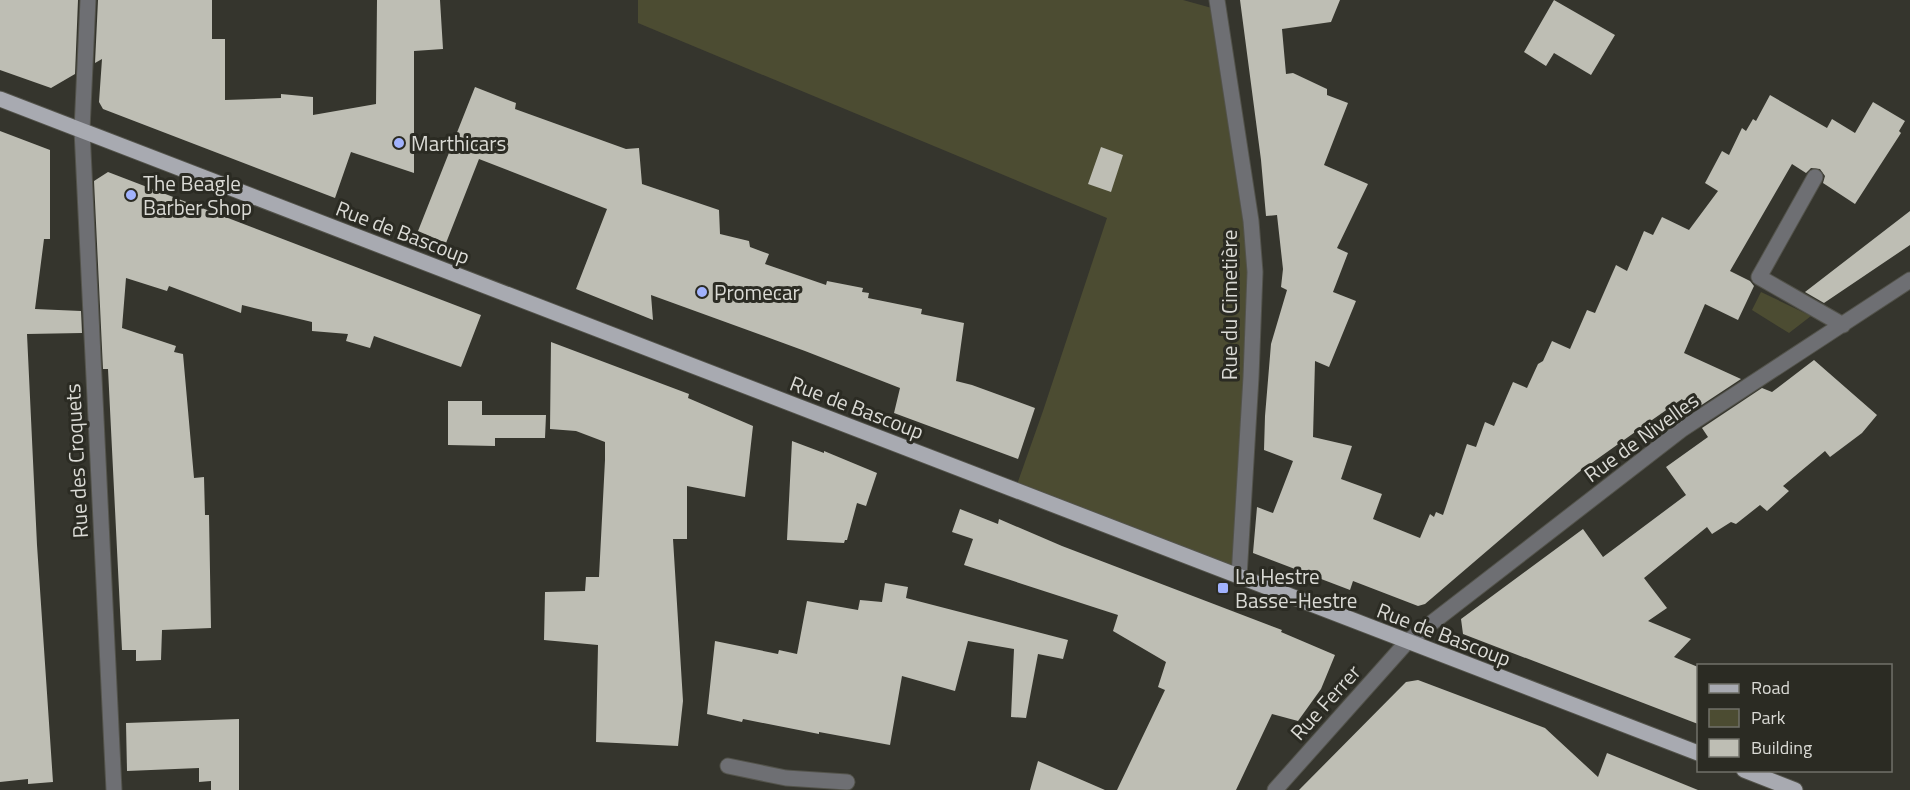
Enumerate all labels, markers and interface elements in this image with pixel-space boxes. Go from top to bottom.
place label: Marthicars [411,127,506,159]
marker: Marthicars [392,136,406,150]
place label: The Beagle Barber Shop [143,167,252,223]
marker: The Beagle Barber Shop [124,188,138,202]
street label: Rue de Bascoup [331,192,475,272]
street label: Rue du Cimetière [1213,230,1245,380]
place label: Promecar [714,276,800,308]
marker: Promecar [695,285,709,299]
street label: Rue de Bascoup [785,367,929,447]
street label: Rue des Croquets [56,383,96,539]
street label: Rue de Nivelles [1577,384,1705,490]
place label: La Hestre Basse-Hestre [1235,560,1357,616]
marker: La Hestre Basse-Hestre [1216,581,1230,595]
street label: Rue de Bascoup [1372,594,1516,674]
street label: Rue Ferrer [1282,657,1368,747]
legend [1697,664,1892,772]
text: Road [1751,674,1790,701]
text: Park [1751,704,1786,731]
text: Building [1751,734,1812,761]

